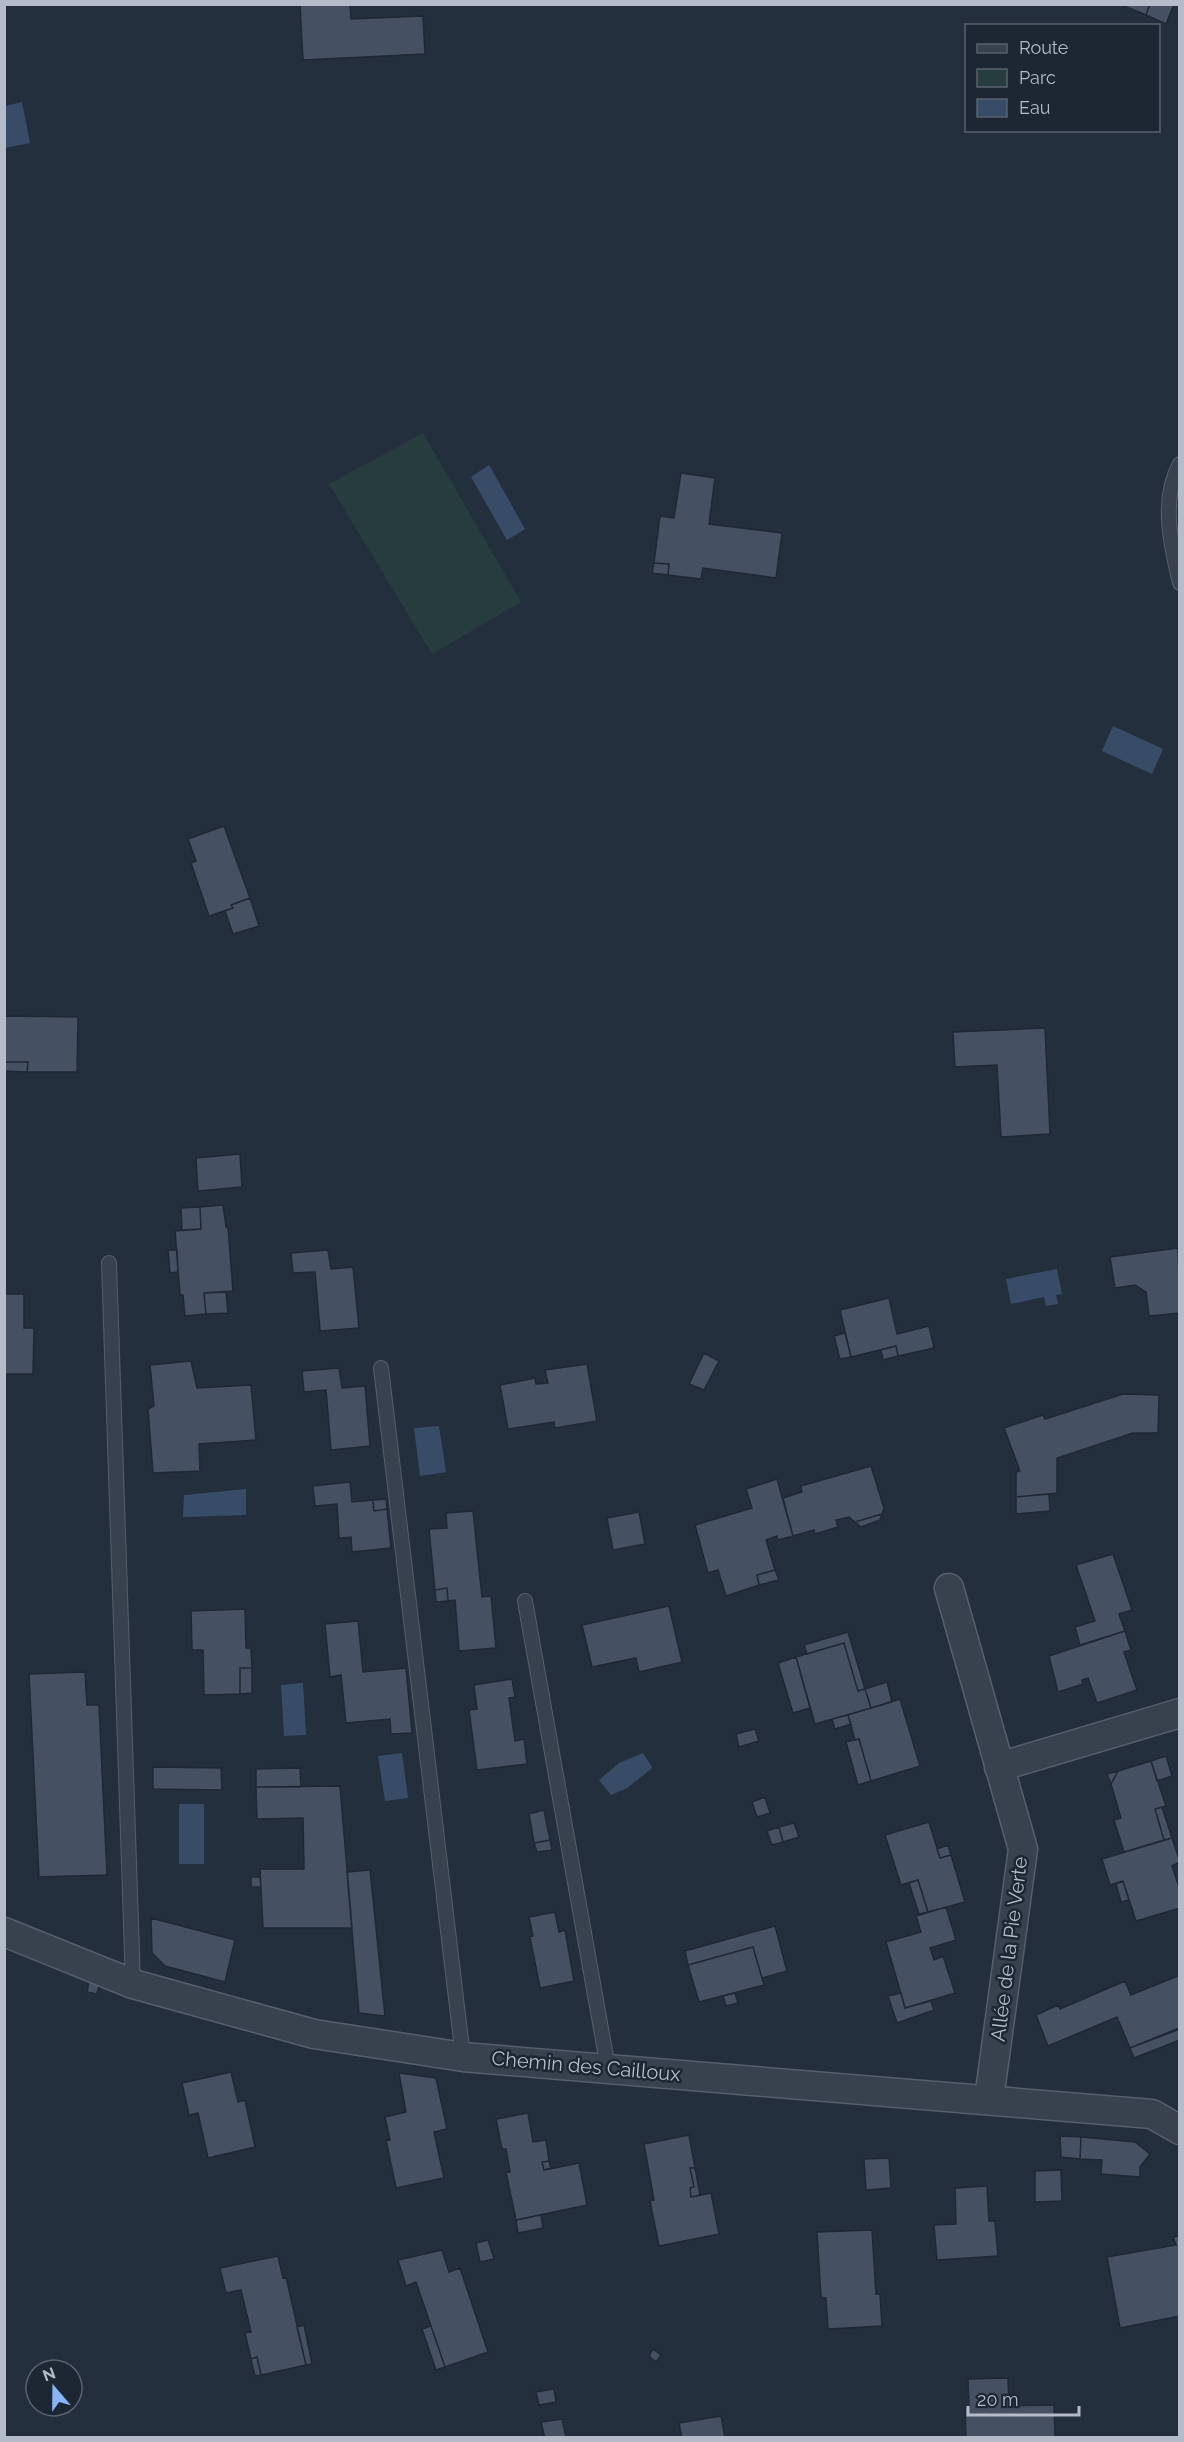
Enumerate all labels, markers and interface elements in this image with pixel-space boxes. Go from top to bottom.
legend [965,24,1160,132]
text: Route [1019,37,1069,58]
text: Parc [1019,67,1056,88]
text: Eau [1019,97,1050,118]
street label: Allée de la Pie Verte [986,1855,1032,2043]
street label: Chemin des Cailloux [491,2046,681,2086]
north arrow [24,2358,84,2418]
text: N [40,2363,58,2385]
scale bar [968,2379,1079,2417]
text: 20 m [977,2389,1019,2410]

